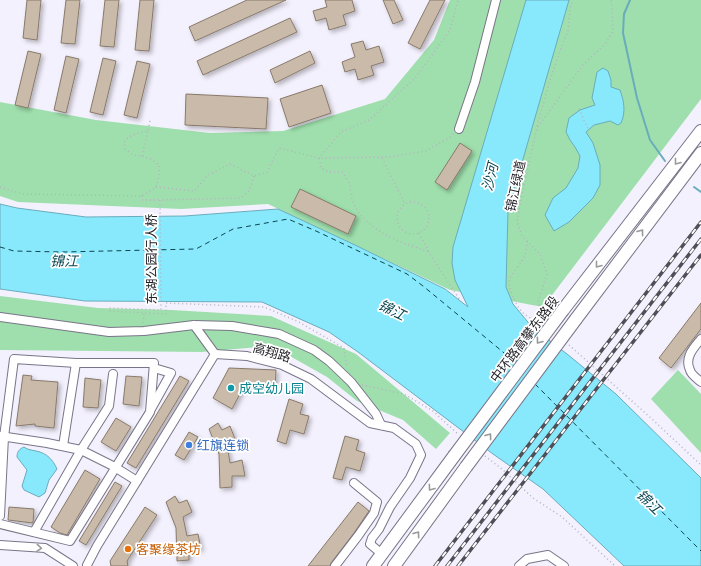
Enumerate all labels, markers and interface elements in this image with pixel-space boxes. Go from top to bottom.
one-way arrow [675,157,682,164]
water label: 沙河 [479,159,502,193]
street label: 锦江绿道 [503,159,527,213]
street label: 东湖公园行人桥 [144,213,158,305]
one-way arrow [636,229,643,236]
water label: 锦江 [50,253,80,269]
one-way arrow [595,260,602,267]
street label: 中环路高攀东路段 [487,293,561,385]
water label: 锦江 [376,297,410,324]
one-way arrow [537,337,544,344]
street label: 高翔路 [251,340,293,364]
place label: 成空幼儿园 [239,381,304,395]
marker: 成空幼儿园 [226,383,236,393]
one-way arrow [484,433,491,440]
place label: 红旗连锁 [197,438,249,452]
marker: 红旗连锁 [184,440,194,450]
one-way arrow [428,484,436,491]
water label: 锦江 [633,487,666,519]
one-way arrow [412,532,419,539]
place label: 客聚缘茶坊 [136,542,201,556]
one-way arrow [36,543,42,552]
marker: 客聚缘茶坊 [123,544,133,554]

